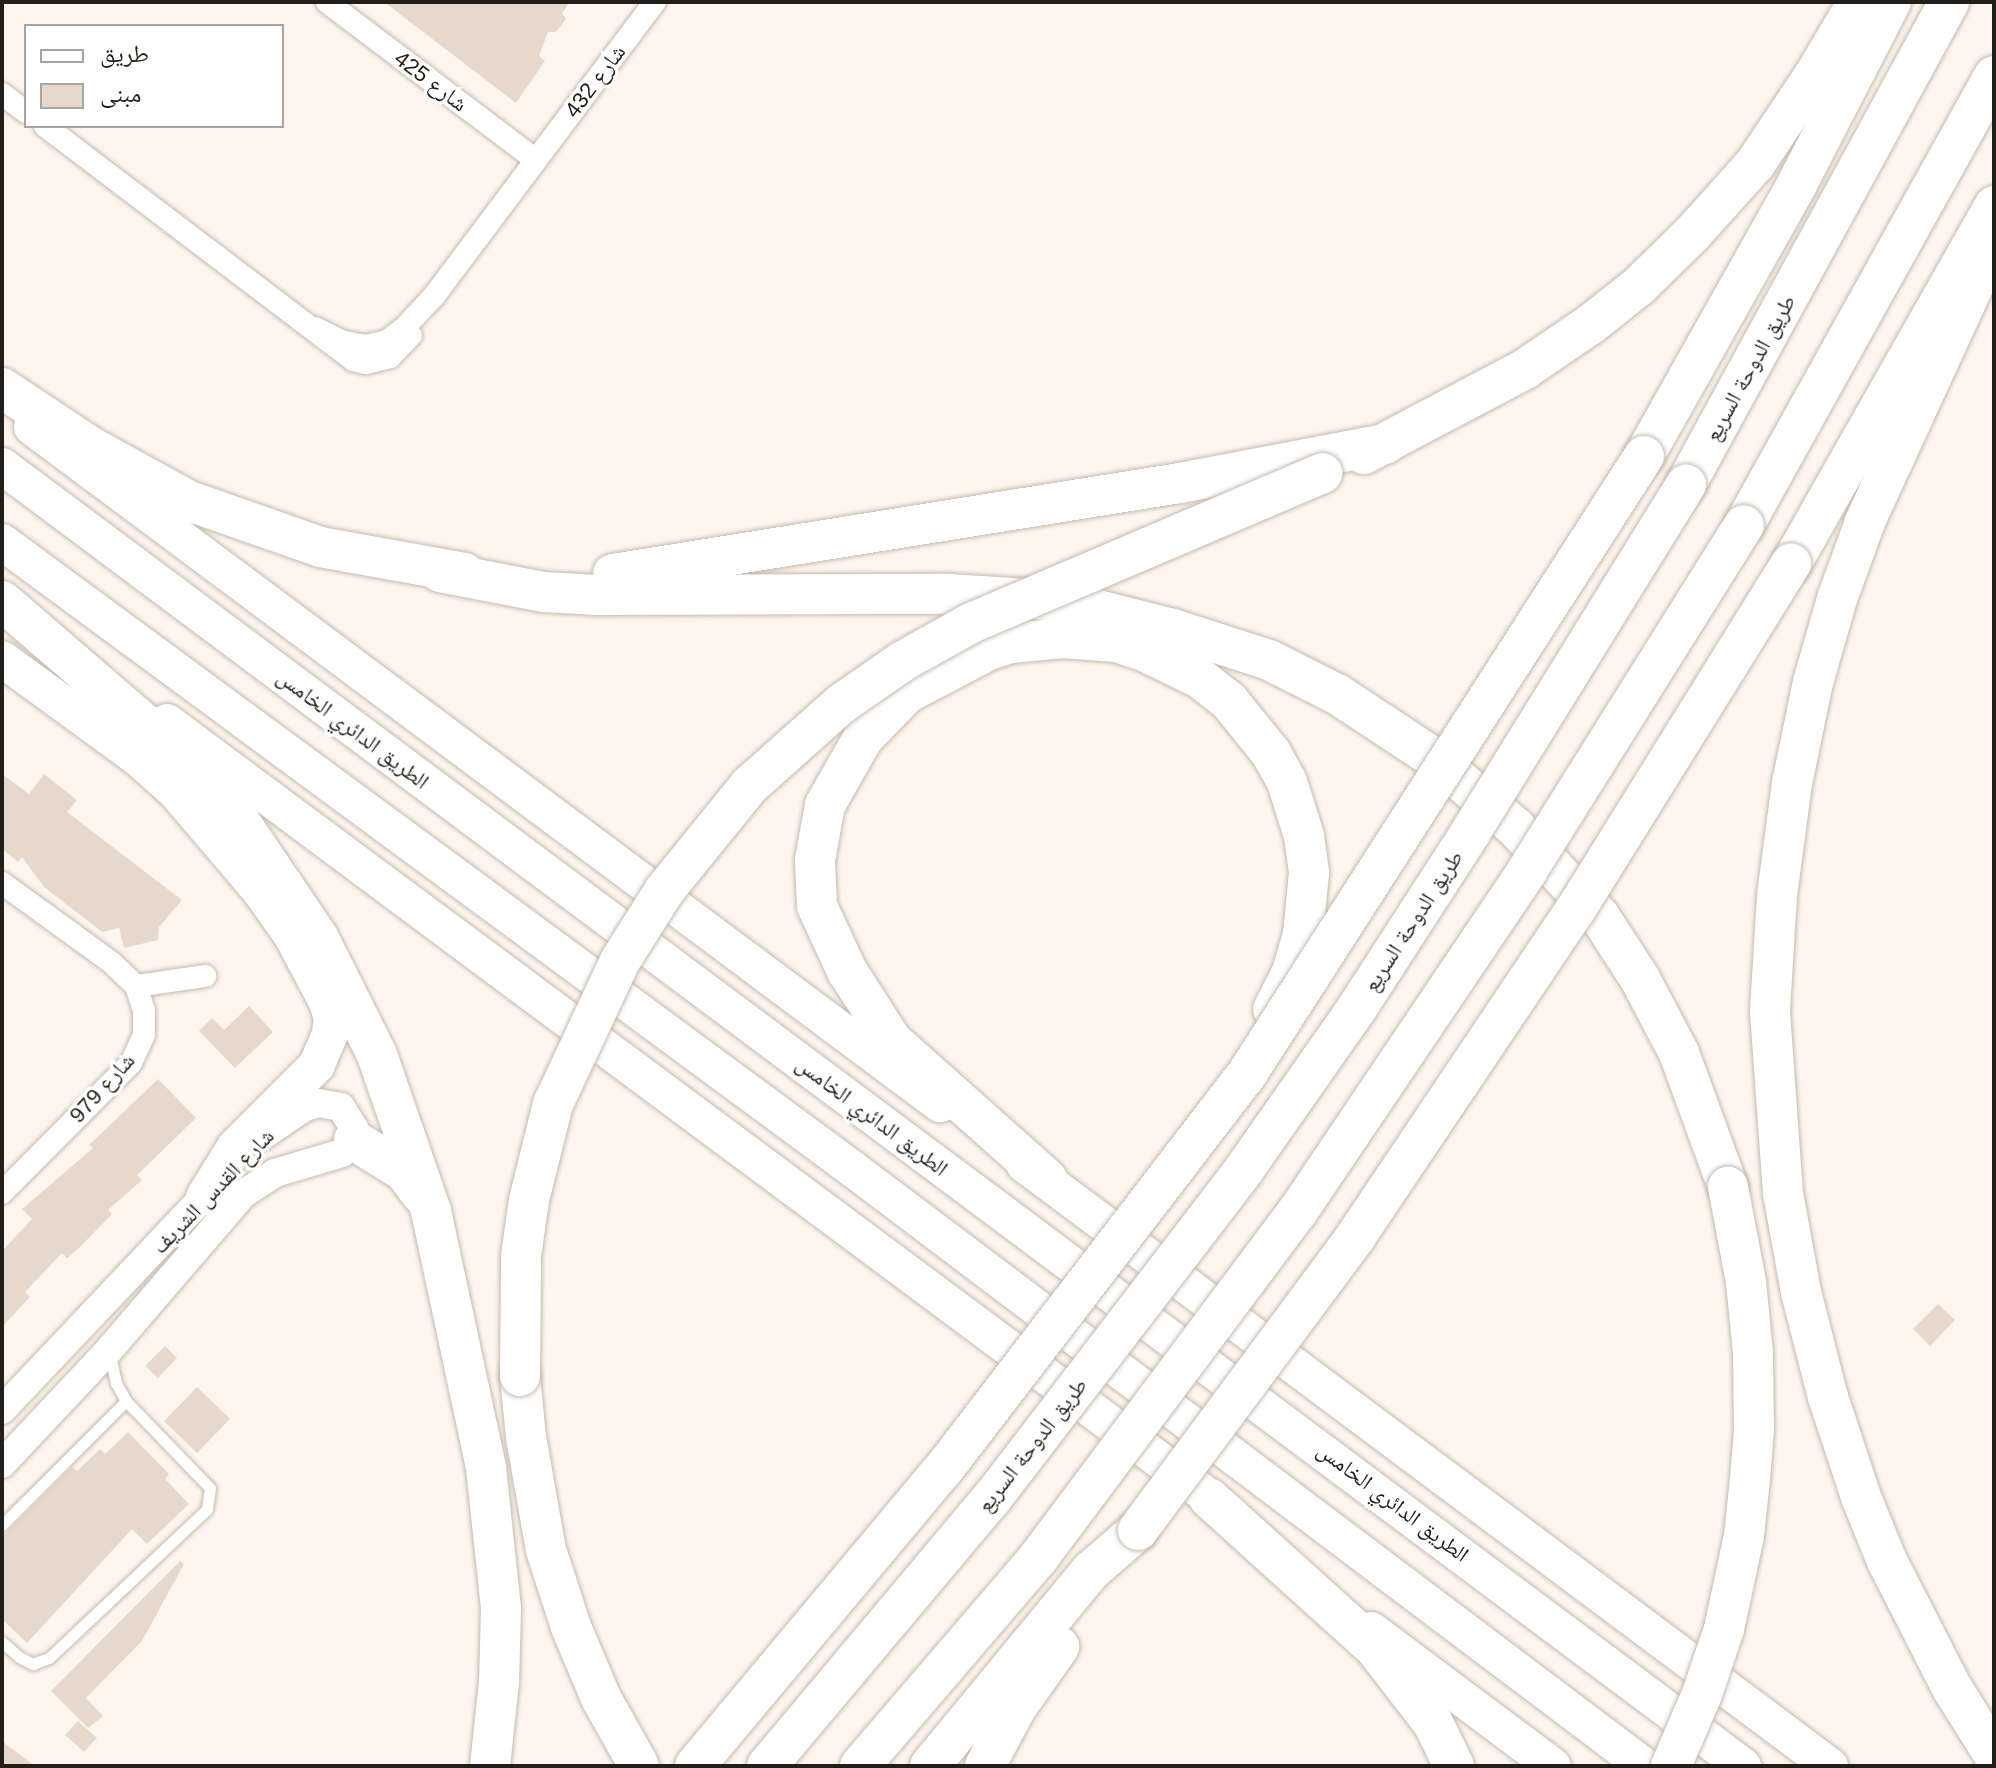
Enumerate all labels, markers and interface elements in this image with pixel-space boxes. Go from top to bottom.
legend [24,24,284,128]
street label: شارع 432 [559,39,631,123]
text: طريق [100,40,149,67]
street label: شارع 425 [389,45,473,117]
text: مبنى [100,80,141,107]
street label: طريق الدوحة السريع [1699,290,1801,446]
street label: الطريق الدائري الخامس [272,663,434,795]
street label: طريق الدوحة السريع [1357,845,1469,997]
street label: شارع 979 [64,1048,140,1128]
street label: الطريق الدائري الخامس [791,1050,953,1182]
street label: شارع القدس الشريف [147,1123,279,1259]
street label: طريق الدوحة السريع [971,1373,1093,1517]
street label: الطريق الدائري الخامس [1312,1436,1474,1568]

